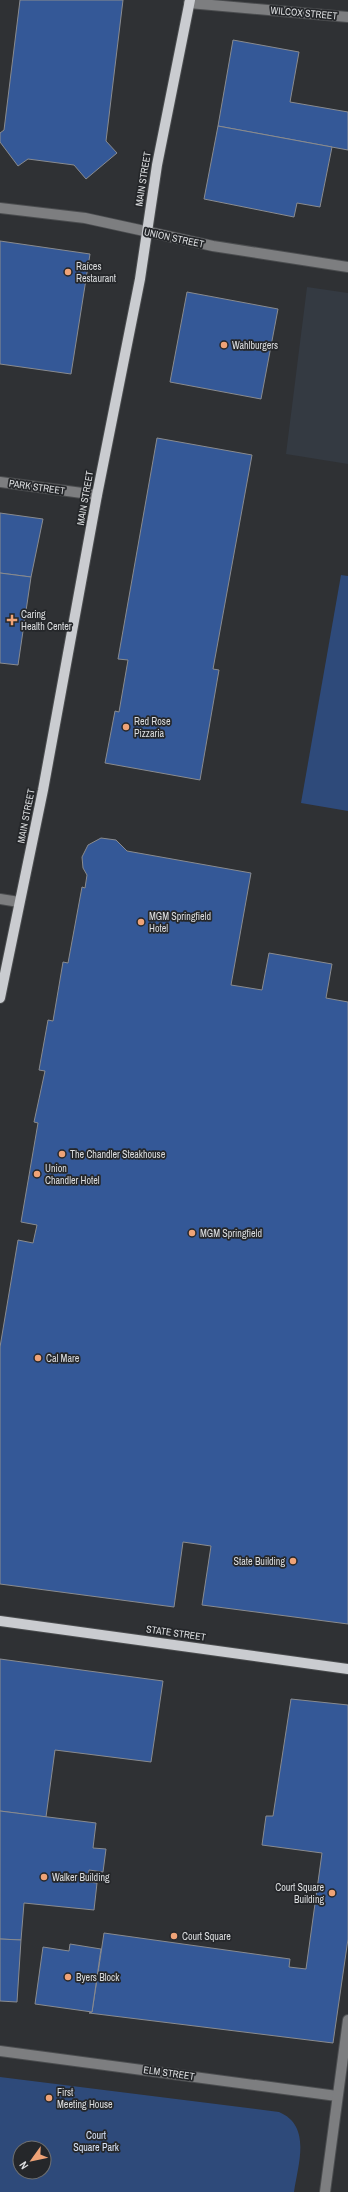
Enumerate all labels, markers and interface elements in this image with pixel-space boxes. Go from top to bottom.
street label: WILCOX STREET [270,4,338,22]
street label: MAIN STREET [132,151,154,207]
street label: UNION STREET [143,225,205,251]
place label: Raíces Restaurant [76,260,117,285]
marker: Raíces Restaurant [63,267,73,277]
place label: Wahlburgers [232,339,278,352]
marker: Wahlburgers [219,340,229,350]
street label: MAIN STREET [74,470,96,526]
street label: PARK STREET [8,477,66,497]
place label: Caring Health Center [21,608,72,633]
marker: Caring Health Center [6,614,18,626]
place label: Red Rose Pizzaria [134,715,171,740]
marker: Red Rose Pizzaria [121,722,131,732]
street label: MAIN STREET [14,788,38,844]
place label: MGM Springfield Hotel [149,910,211,935]
marker: MGM Springfield Hotel [136,917,146,927]
place label: The Chandler Steakhouse [70,1148,166,1161]
marker: The Chandler Steakhouse [57,1149,67,1159]
place label: Union Chandler Hotel [45,1162,100,1187]
marker: Union Chandler Hotel [32,1169,42,1179]
place label: MGM Springfield [200,1227,262,1240]
marker: MGM Springfield [187,1228,197,1238]
place label: Cal Mare [46,1352,80,1365]
marker: Cal Mare [33,1353,43,1363]
place label: State Building [233,1555,285,1568]
marker: State Building [288,1556,298,1566]
street label: STATE STREET [145,1622,207,1644]
place label: Walker Building [52,1871,110,1884]
marker: Walker Building [39,1872,49,1882]
place label: Court Square Building [275,1881,324,1906]
marker: Court Square Building [327,1888,337,1898]
place label: Court Square [182,1930,231,1943]
marker: Court Square [169,1931,179,1941]
place label: Byers Block [76,1971,120,1984]
marker: Byers Block [63,1972,73,1982]
street label: ELM STREET [143,2063,195,2083]
place label: First Meeting House [57,2086,113,2111]
marker: First Meeting House [44,2093,54,2103]
park label: Court Square Park [73,2129,120,2154]
north arrow [12,2140,52,2180]
text: N [16,2159,31,2172]

